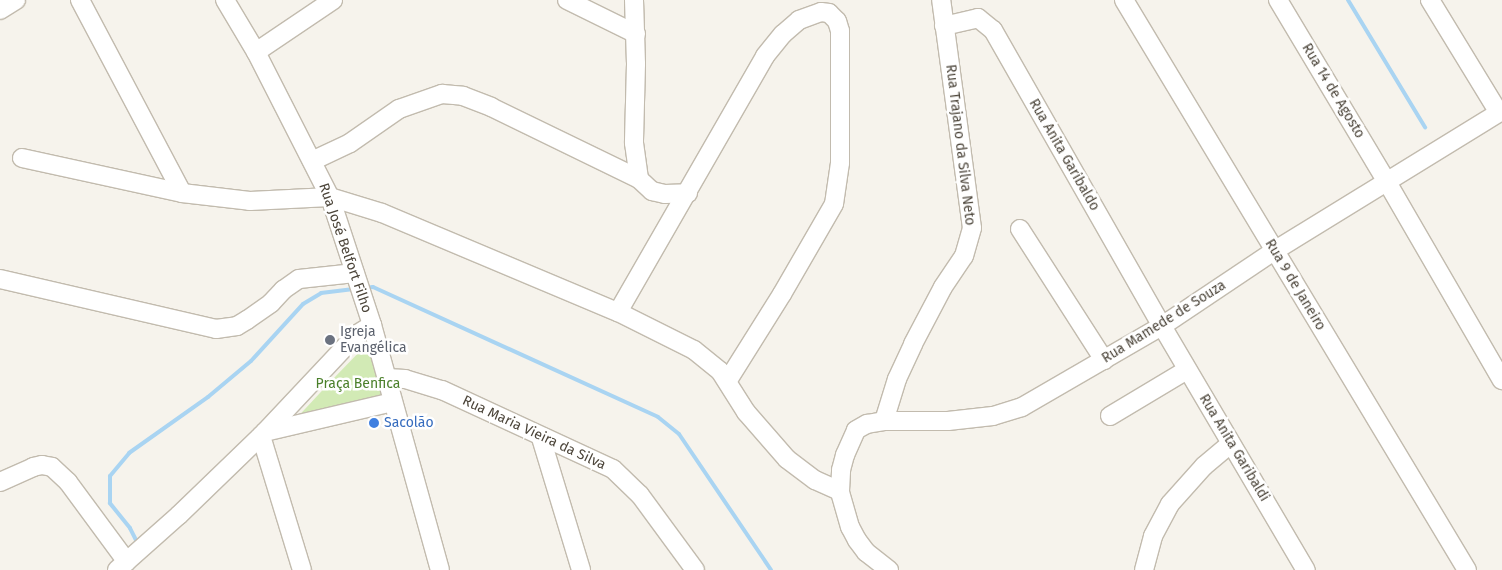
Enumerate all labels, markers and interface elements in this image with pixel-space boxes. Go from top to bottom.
street label: Rua 14 de Agosto [1298,41,1368,141]
street label: Rua Trajano da Silva Neto [942,63,978,227]
street label: Rua Anita Garibaldo [1025,96,1103,214]
street label: Rua José Belfort Filho [315,181,375,315]
street label: Rua 9 de Janeiro [1261,236,1329,334]
street label: Rua Mamede de Souza [1099,277,1229,367]
place label: Igreja Evangélica [340,324,407,357]
marker: Igreja Evangélica [324,334,336,346]
park label: Praça Benfica [316,376,400,392]
street label: Rua Anita Garibaldi [1195,391,1273,505]
street label: Rua Maria Vieira da Silva [460,392,608,474]
place label: Sacolão [384,415,434,431]
marker: Sacolão [368,417,380,429]

